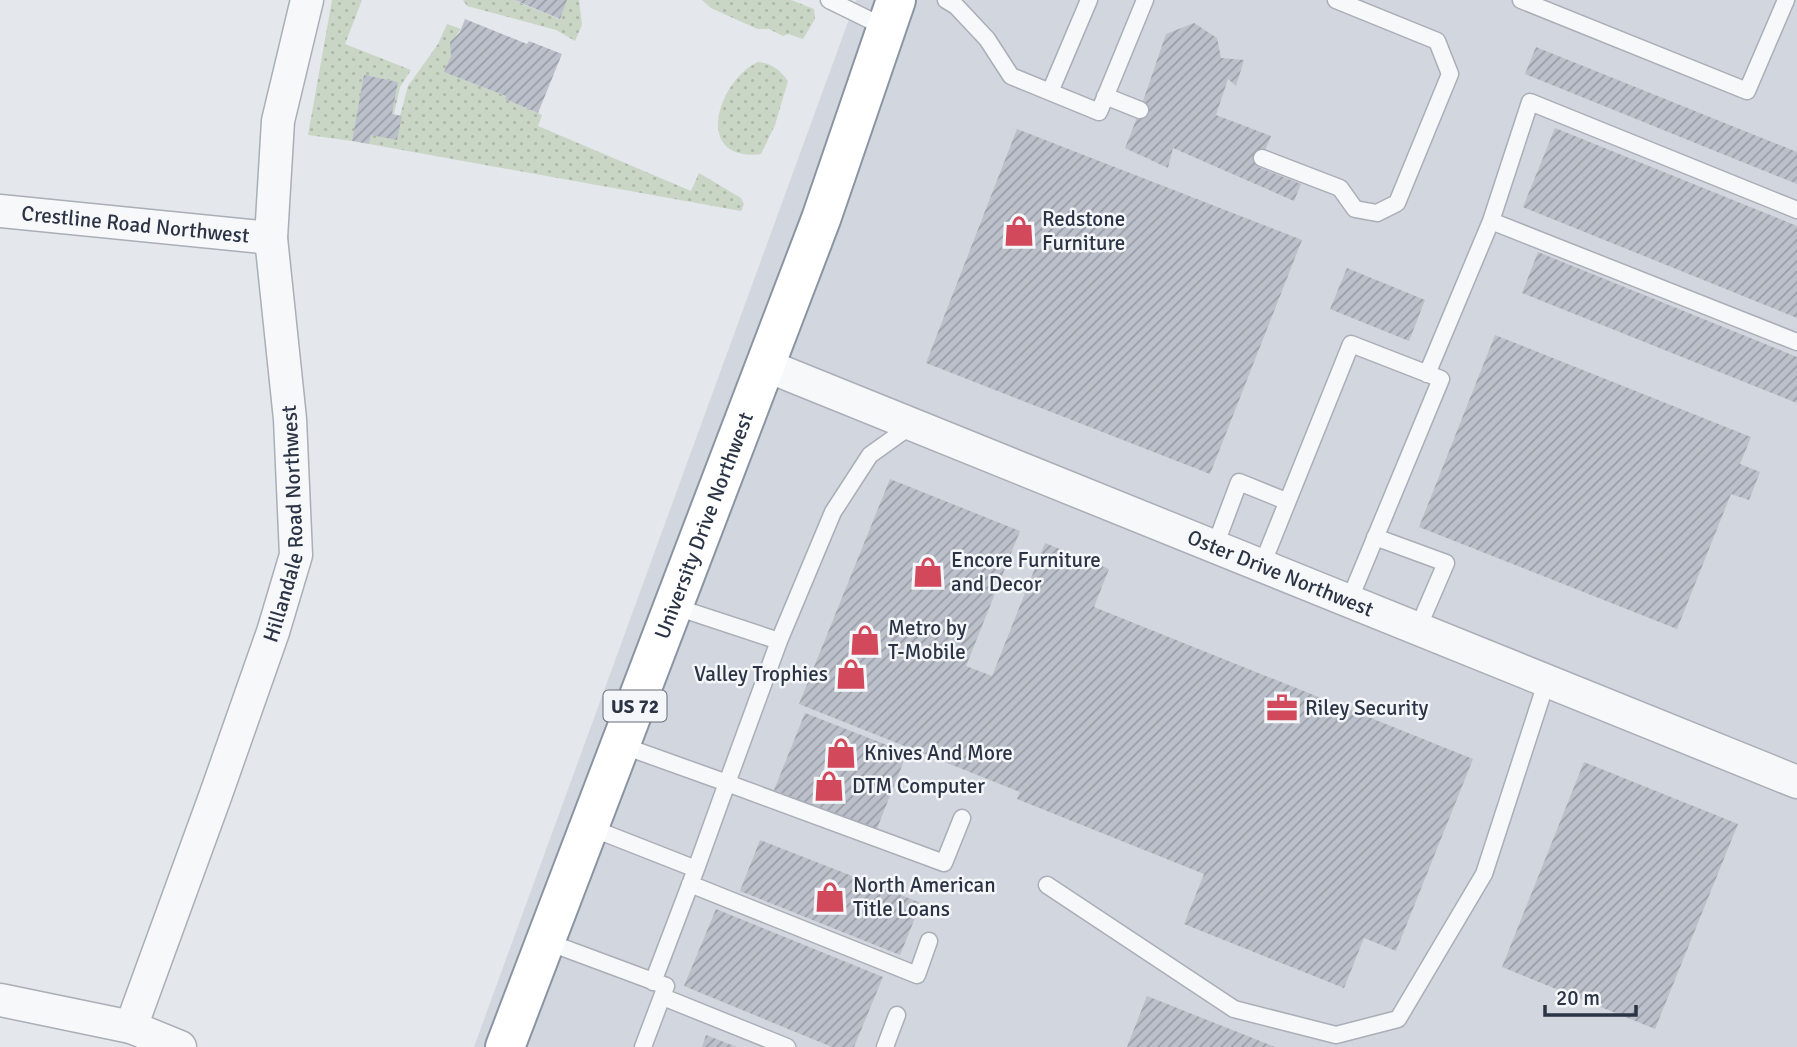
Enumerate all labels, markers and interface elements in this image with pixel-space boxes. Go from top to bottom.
street label: Crestline Road Northwest [20,200,251,249]
place label: Redstone Furniture [1042,206,1125,256]
shop icon: Redstone Furniture [1002,214,1036,248]
street label: Hillandale Road Northwest [257,404,309,646]
street label: University Drive Northwest [649,409,759,643]
street label: Oster Drive Northwest [1184,524,1377,623]
place label: Encore Furniture and Decor [951,547,1101,597]
shop icon: Encore Furniture and Decor [911,555,945,589]
place label: Metro by T-Mobile [888,615,967,665]
shop icon: Metro by T-Mobile [848,623,882,657]
shop icon: Valley Trophies [834,657,868,691]
place label: Valley Trophies [694,661,828,687]
road number: US 72 [604,691,666,722]
office icon: Riley Security [1265,691,1299,725]
place label: Riley Security [1305,695,1429,721]
shop icon: Knives And More [824,736,858,770]
place label: Knives And More [864,740,1013,766]
shop icon: DTM Computer [812,769,846,803]
place label: DTM Computer [852,773,985,799]
place label: North American Title Loans [853,872,996,922]
shop icon: North American Title Loans [813,880,847,914]
scale bar [1545,974,1636,1018]
text: 20 m [1556,985,1600,1011]

